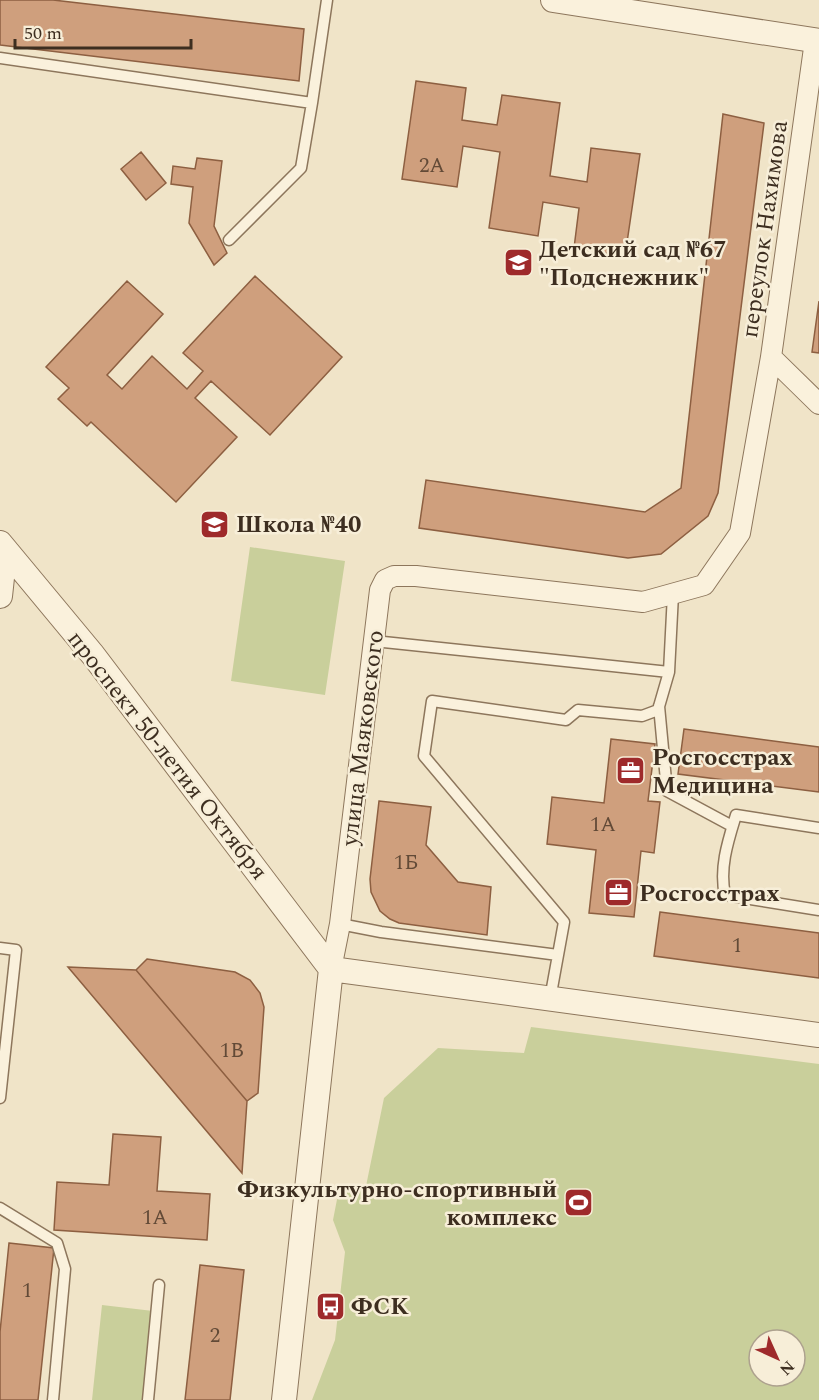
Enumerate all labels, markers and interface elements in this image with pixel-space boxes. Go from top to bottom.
scale bar [15,12,190,50]
text: 50 m [24,20,62,47]
street label: переулок Нахимова [732,118,798,340]
house number: 2А [419,150,445,182]
place label: Детский сад №67 "Подснежник" [539,232,727,296]
school or university icon: Детский сад №67 "Подснежник" [502,247,534,279]
place label: Школа №40 [236,507,361,543]
school or university icon: Школа №40 [199,508,231,540]
street label: проспект 50-летия Октября [58,623,276,888]
street label: улица Маяковского [332,628,394,849]
place label: Росгосстрах Медицина [652,740,793,804]
office icon: Росгосстрах Медицина [615,755,647,787]
house number: 1А [590,809,616,841]
house number: 1Б [394,847,418,879]
place label: Росгосстрах [639,876,780,912]
office icon: Росгосстрах [602,877,634,909]
house number: 1 [732,930,742,962]
house number: 1В [220,1035,244,1067]
place label: Физкультурно-спортивный комплекс [237,1172,557,1236]
sports icon: Физкультурно-спортивный комплекс [562,1187,594,1219]
house number: 1А [142,1202,168,1234]
house number: 1 [22,1275,32,1307]
place label: ФСК [351,1289,409,1325]
bus stop icon: ФСК [314,1290,346,1322]
house number: 2 [210,1320,220,1352]
north arrow [747,1328,807,1388]
text: N [774,1355,800,1381]

